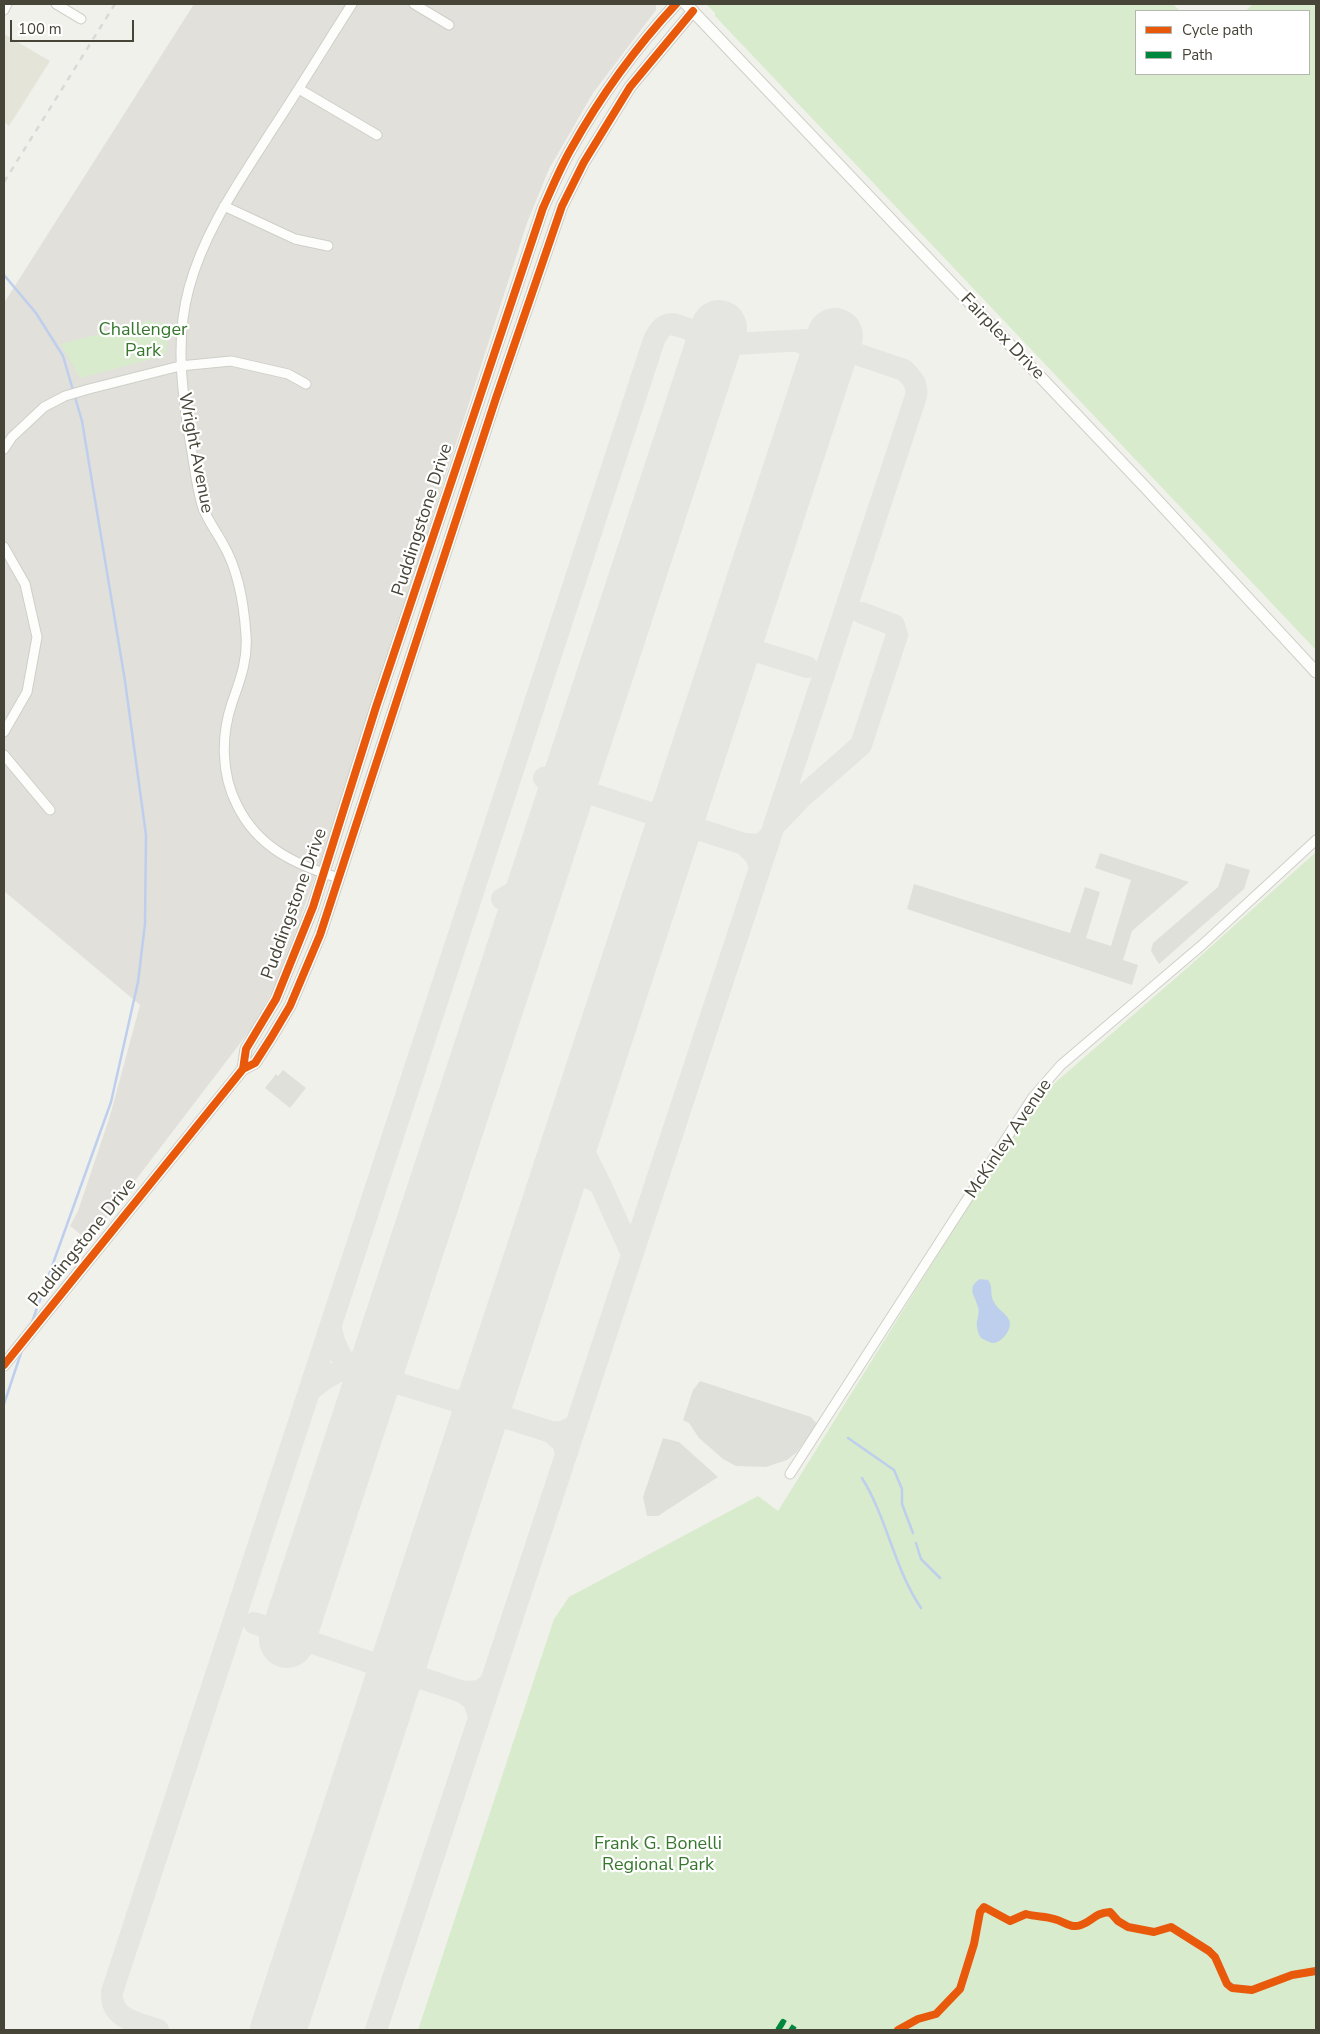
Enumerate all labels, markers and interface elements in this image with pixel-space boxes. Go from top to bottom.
scale bar [12,10,136,42]
legend [1135,10,1310,75]
text: 100 m [18,19,62,39]
text: Cycle path [1182,20,1253,40]
text: Path [1182,45,1213,65]
street label: Fairplex Drive [955,289,1049,385]
park label: Challenger Park [99,320,187,362]
street label: Wright Avenue [173,391,217,515]
street label: Puddingstone Drive [388,441,458,599]
street label: Puddingstone Drive [258,825,332,983]
street label: McKinley Avenue [961,1075,1057,1203]
street label: Puddingstone Drive [25,1174,141,1312]
park label: Frank G. Bonelli Regional Park [594,1834,722,1876]

